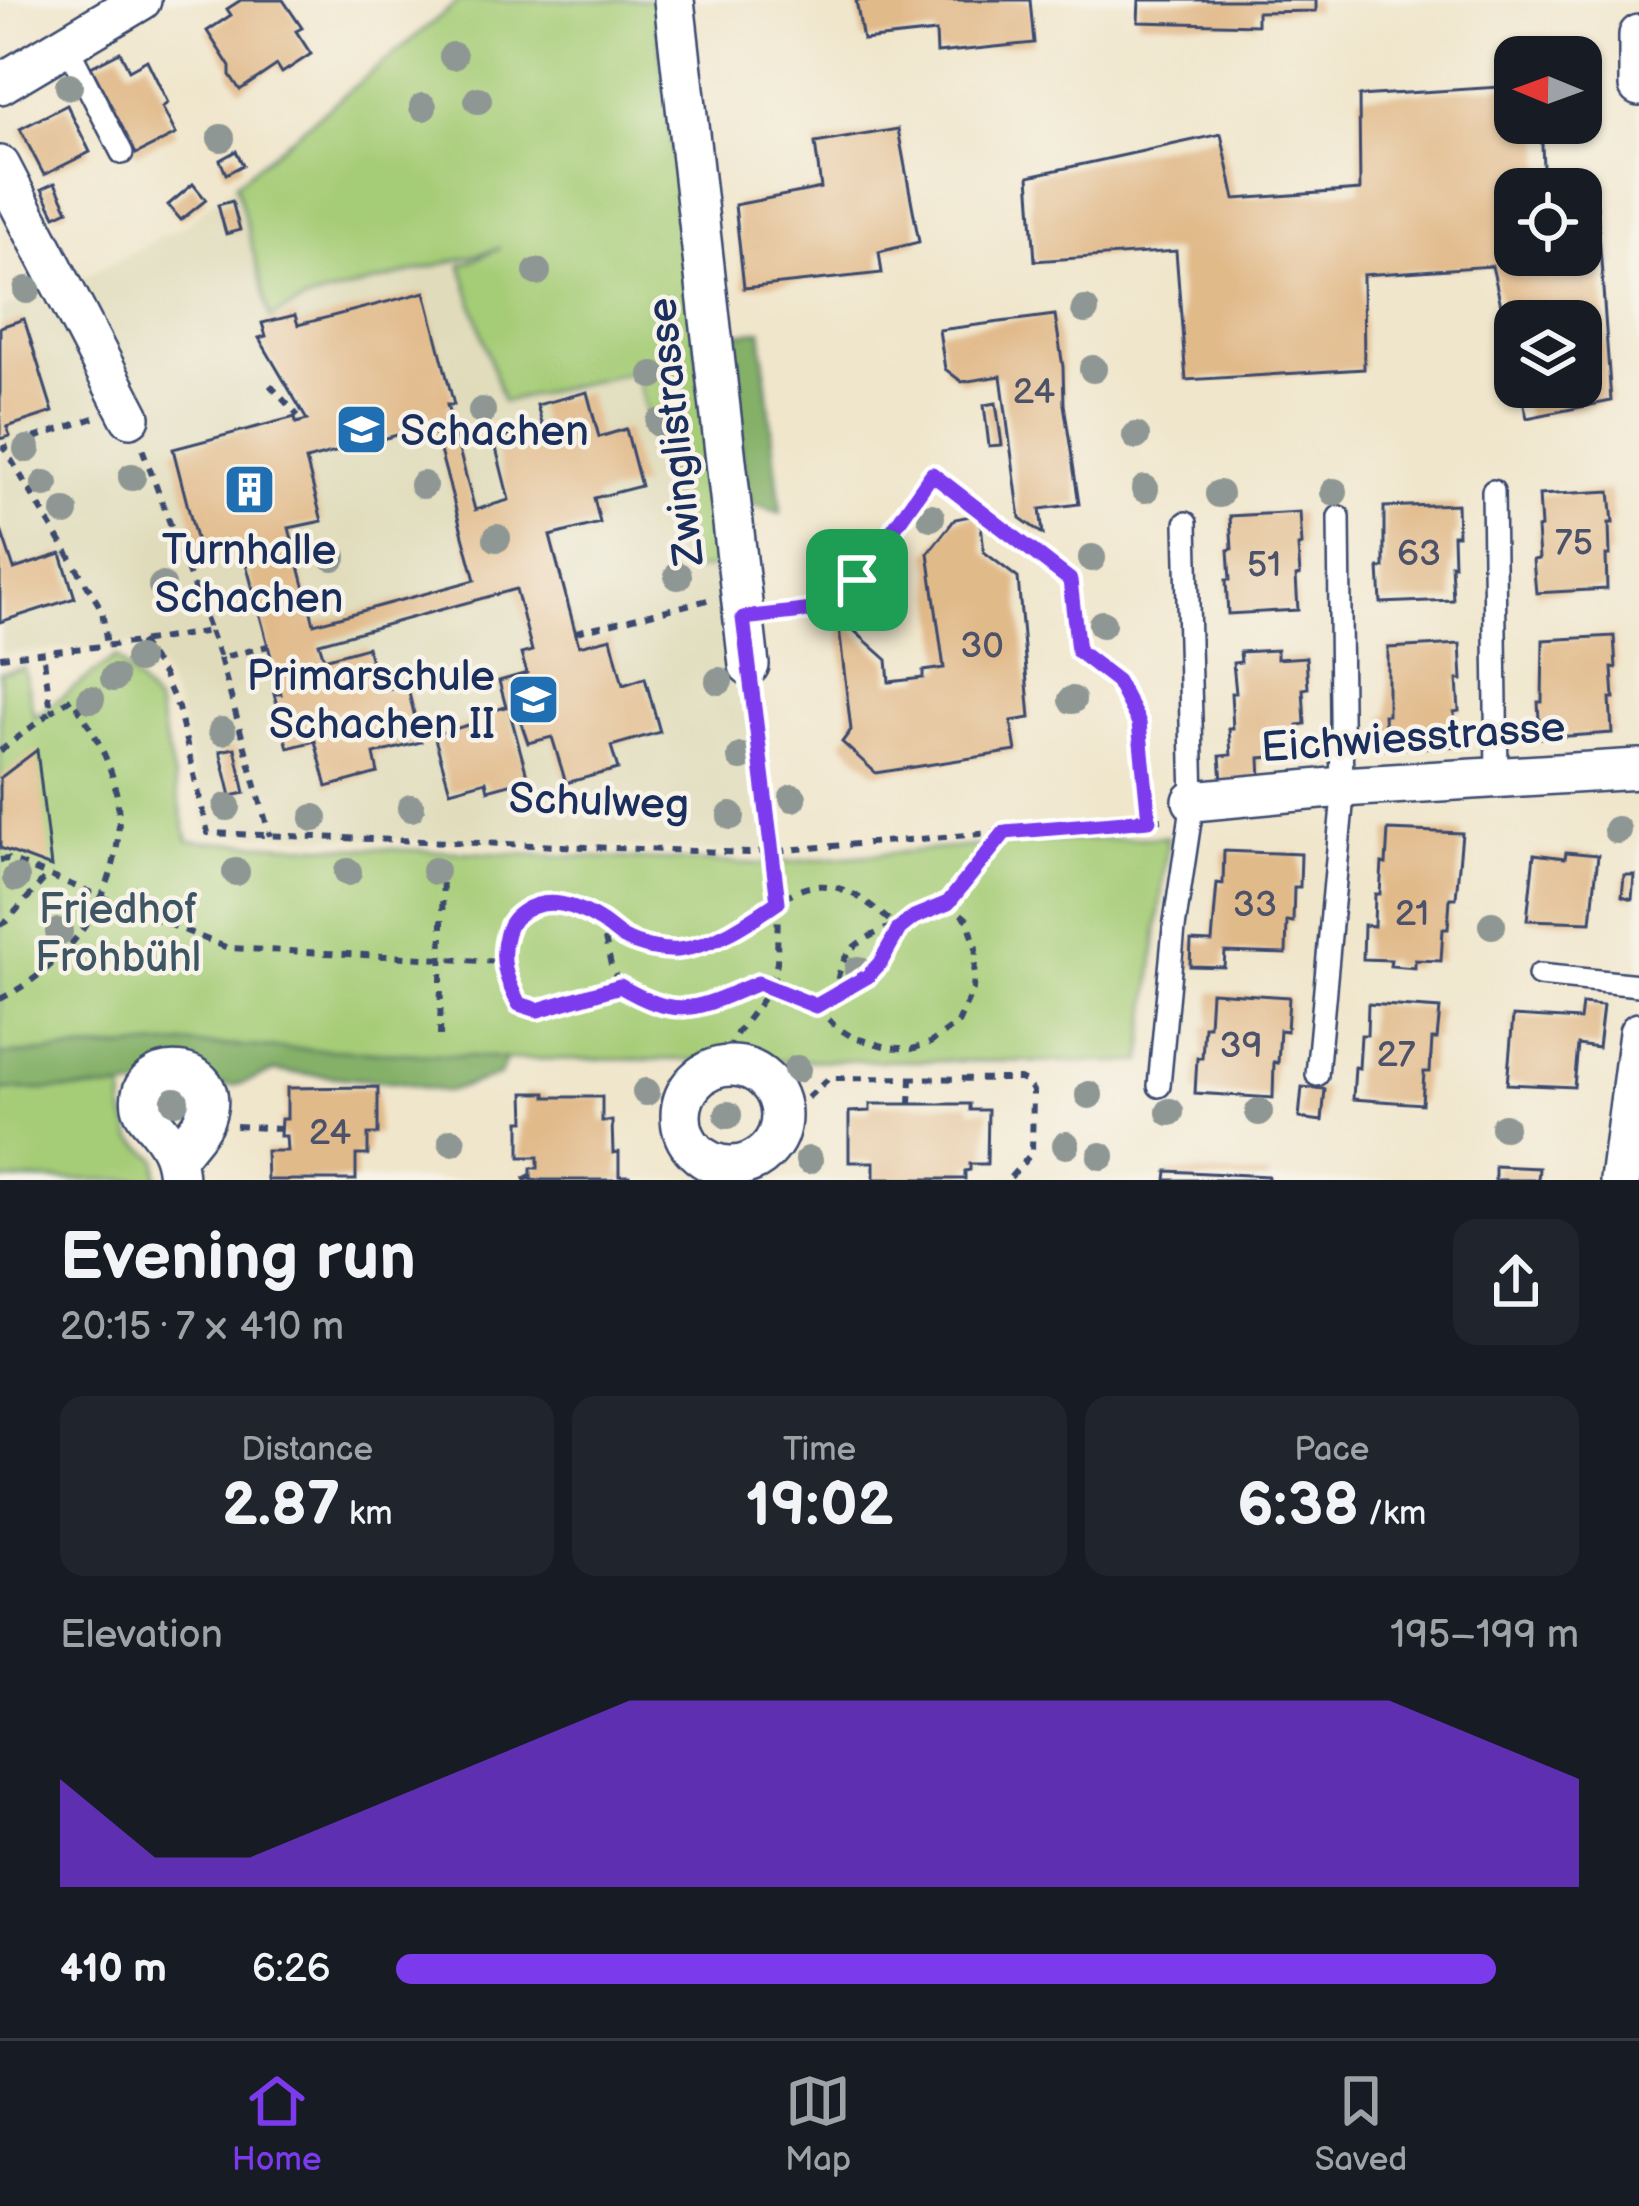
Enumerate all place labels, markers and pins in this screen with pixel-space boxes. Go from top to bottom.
school or university icon: Schachen [333,402,389,458]
place label: Schachen [400,407,589,458]
building icon: Turnhalle Schachen [221,462,277,518]
place label: Turnhalle Schachen [155,526,343,625]
pin [806,529,908,631]
place label: Primarschule Schachen II [246,652,495,751]
school or university icon: Primarschule Schachen II [506,671,562,727]

